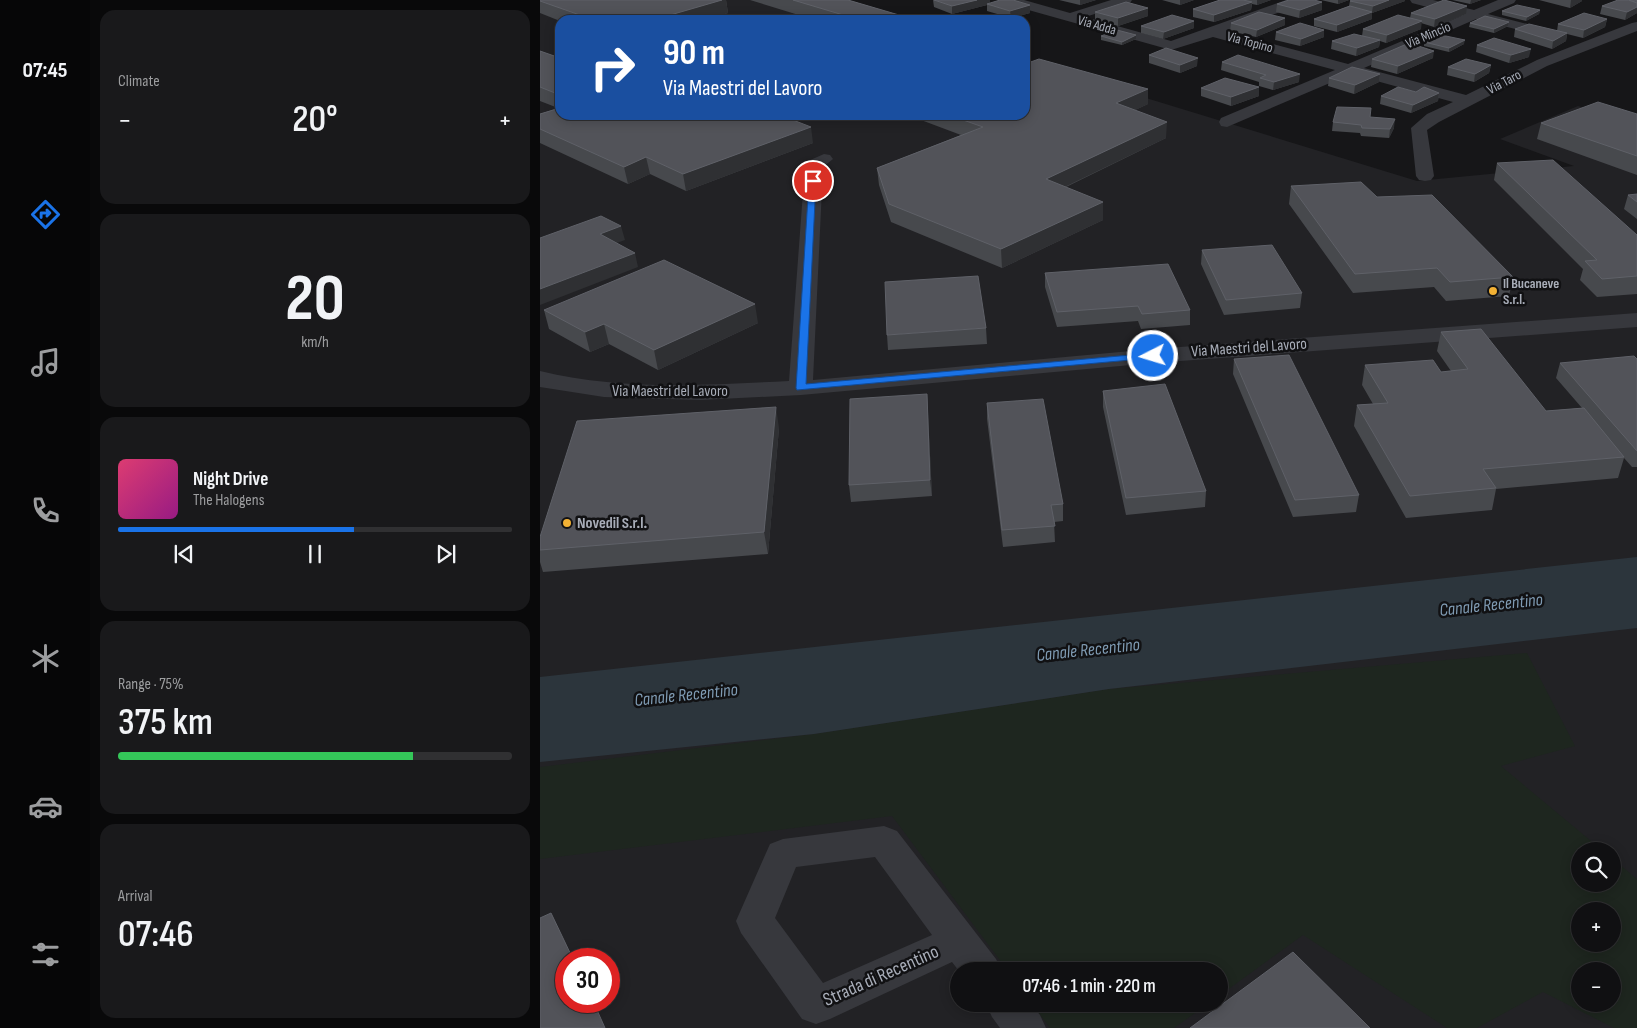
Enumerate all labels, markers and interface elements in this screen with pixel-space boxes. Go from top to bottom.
street label: Via Adda [1076,11,1118,39]
street label: Via Mincio [1403,18,1453,52]
street label: Via Topino [1225,28,1275,56]
text: 90 m [663,32,725,75]
icon: right [580,35,645,100]
text: 07:45 [23,57,67,84]
street label: Via Taro [1484,66,1524,98]
text: Climate [118,72,160,91]
text: Via Maestri del Lavoro [663,75,822,102]
text: 20° [292,97,338,142]
text: − [118,104,132,137]
text: + [498,104,512,137]
pin [792,160,834,202]
icon: arrive [799,167,827,195]
icon: directions [28,197,63,232]
text: 20 [285,261,345,339]
place label: Il Bucaneve S.r.l. [1503,275,1559,308]
marker: Il Bucaneve S.r.l. [1487,285,1499,297]
position arrow [1126,329,1178,381]
text: km/h [301,333,329,352]
street label: Via Maestri del Lavoro [1190,334,1308,362]
icon: music [28,345,63,380]
street label: Via Maestri del Lavoro [612,382,728,401]
text: Night Drive [193,468,268,491]
text: The Halogens [193,491,264,510]
icon: phone [28,493,63,528]
place label: Novedil S.r.l. [577,514,647,533]
marker: Novedil S.r.l. [561,517,573,529]
icon: previous [170,540,198,568]
icon: pause [301,540,329,568]
icon: next [432,540,460,568]
water label: Canale Recentino [1438,589,1544,621]
water label: Canale Recentino [1035,634,1141,666]
icon: climate [28,641,63,676]
text: Range · 75% [118,675,184,694]
water label: Canale Recentino [633,679,739,711]
text: 375 km [118,700,213,745]
icon: car [28,789,63,824]
map controls [1571,842,1621,1012]
button: search [1571,842,1621,892]
text: Arrival [118,887,152,906]
button: + [1571,902,1621,952]
text: 07:46 [118,912,194,957]
icon: filters [28,937,63,972]
street label: Strada di Recentino [820,940,942,1012]
speed limit sign: 30 [555,948,620,1013]
button: − [1571,962,1621,1012]
text: 07:46 · 1 min · 220 m [1022,975,1156,998]

